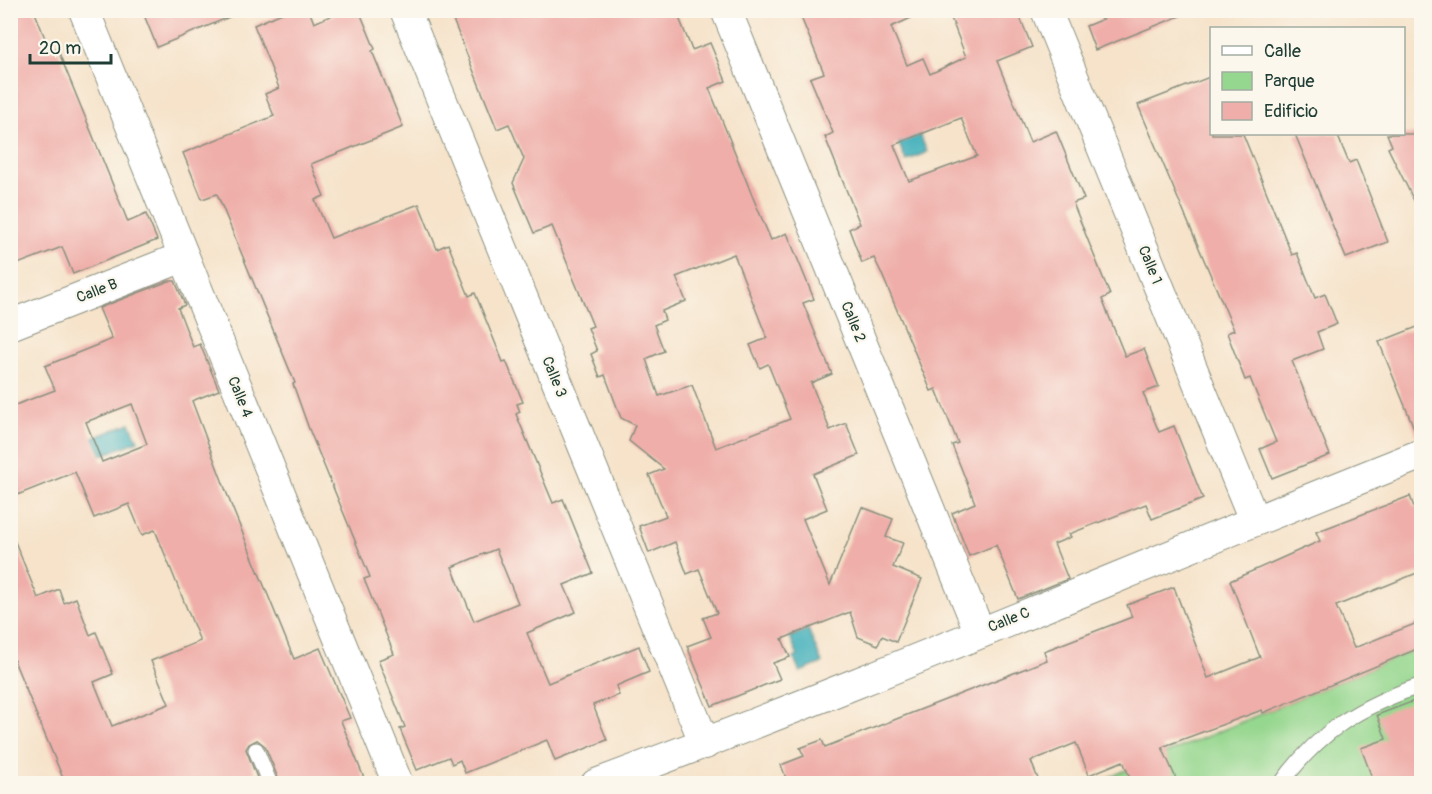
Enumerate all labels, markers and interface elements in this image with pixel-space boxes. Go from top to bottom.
scale bar [30,27,111,65]
legend [1210,27,1405,135]
text: 20 m [39,37,81,60]
text: Calle [1264,40,1301,63]
text: Parque [1264,70,1314,93]
text: Edificio [1264,100,1318,123]
street label: Calle 1 [1134,243,1166,287]
street label: Calle B [74,275,120,307]
street label: Calle 2 [836,299,870,345]
street label: Calle 3 [537,354,571,400]
street label: Calle 4 [223,374,257,421]
street label: Calle C [985,603,1033,637]

